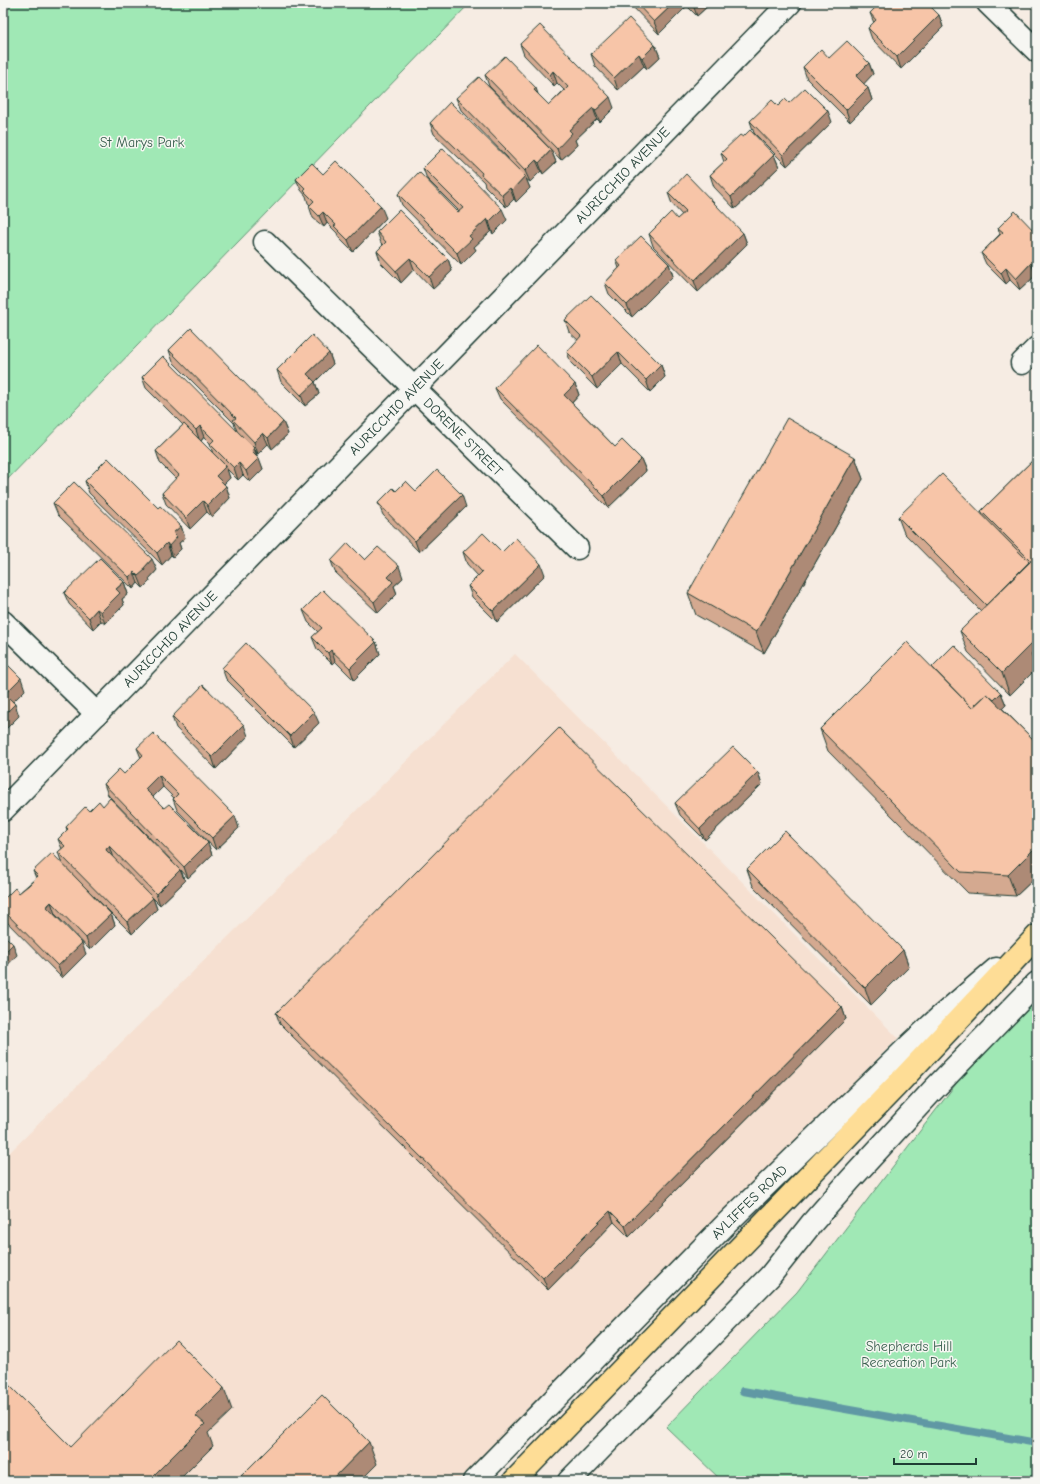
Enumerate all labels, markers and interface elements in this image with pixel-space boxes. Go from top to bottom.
street label: AURICCHIO AVENUE [571,123,673,227]
park label: St Marys Park [100,134,184,151]
street label: AURICCHIO AVENUE [345,355,447,459]
street label: DORENE STREET [420,394,507,480]
street label: AURICCHIO AVENUE [119,587,221,691]
street label: AYLIFFES ROAD [708,1161,791,1243]
park label: Shepherds Hill Recreation Park [861,1338,957,1371]
scale bar [894,1440,976,1466]
text: 20 m [900,1447,928,1461]

